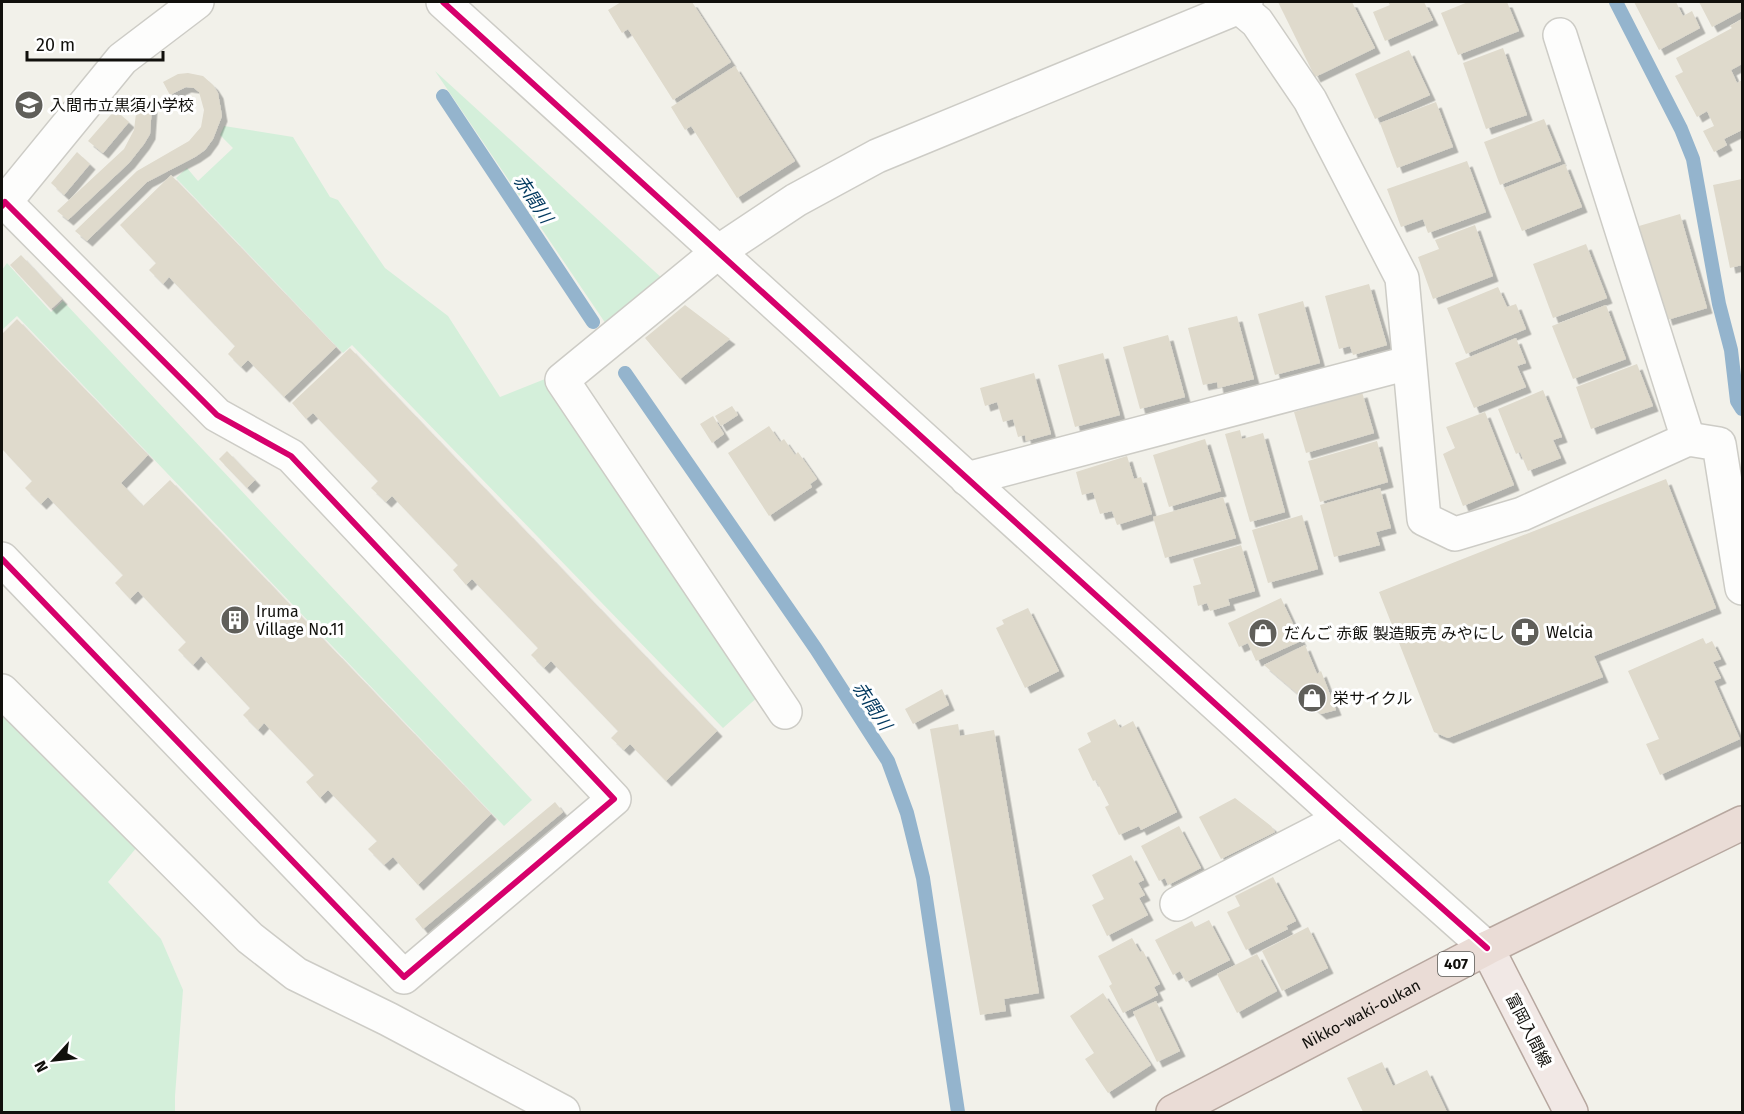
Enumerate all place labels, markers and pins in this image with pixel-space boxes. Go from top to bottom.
school or university icon: 入間市立黒須小学校 [13,89,45,121]
place label: 入間市立黒須小学校 [50,96,194,115]
place label: Iruma Village No.11 [256,602,344,639]
building icon: Iruma Village No.11 [219,604,251,636]
pharmacy icon: Welcia [1509,616,1541,648]
shop icon: だんご 赤飯 製造販売 みやにし [1247,617,1279,649]
place label: Welcia [1546,623,1593,642]
place label: だんご 赤飯 製造販売 みやにし [1284,624,1505,643]
shop icon: 栄サイクル [1296,682,1328,714]
place label: 栄サイクル [1333,689,1412,708]

